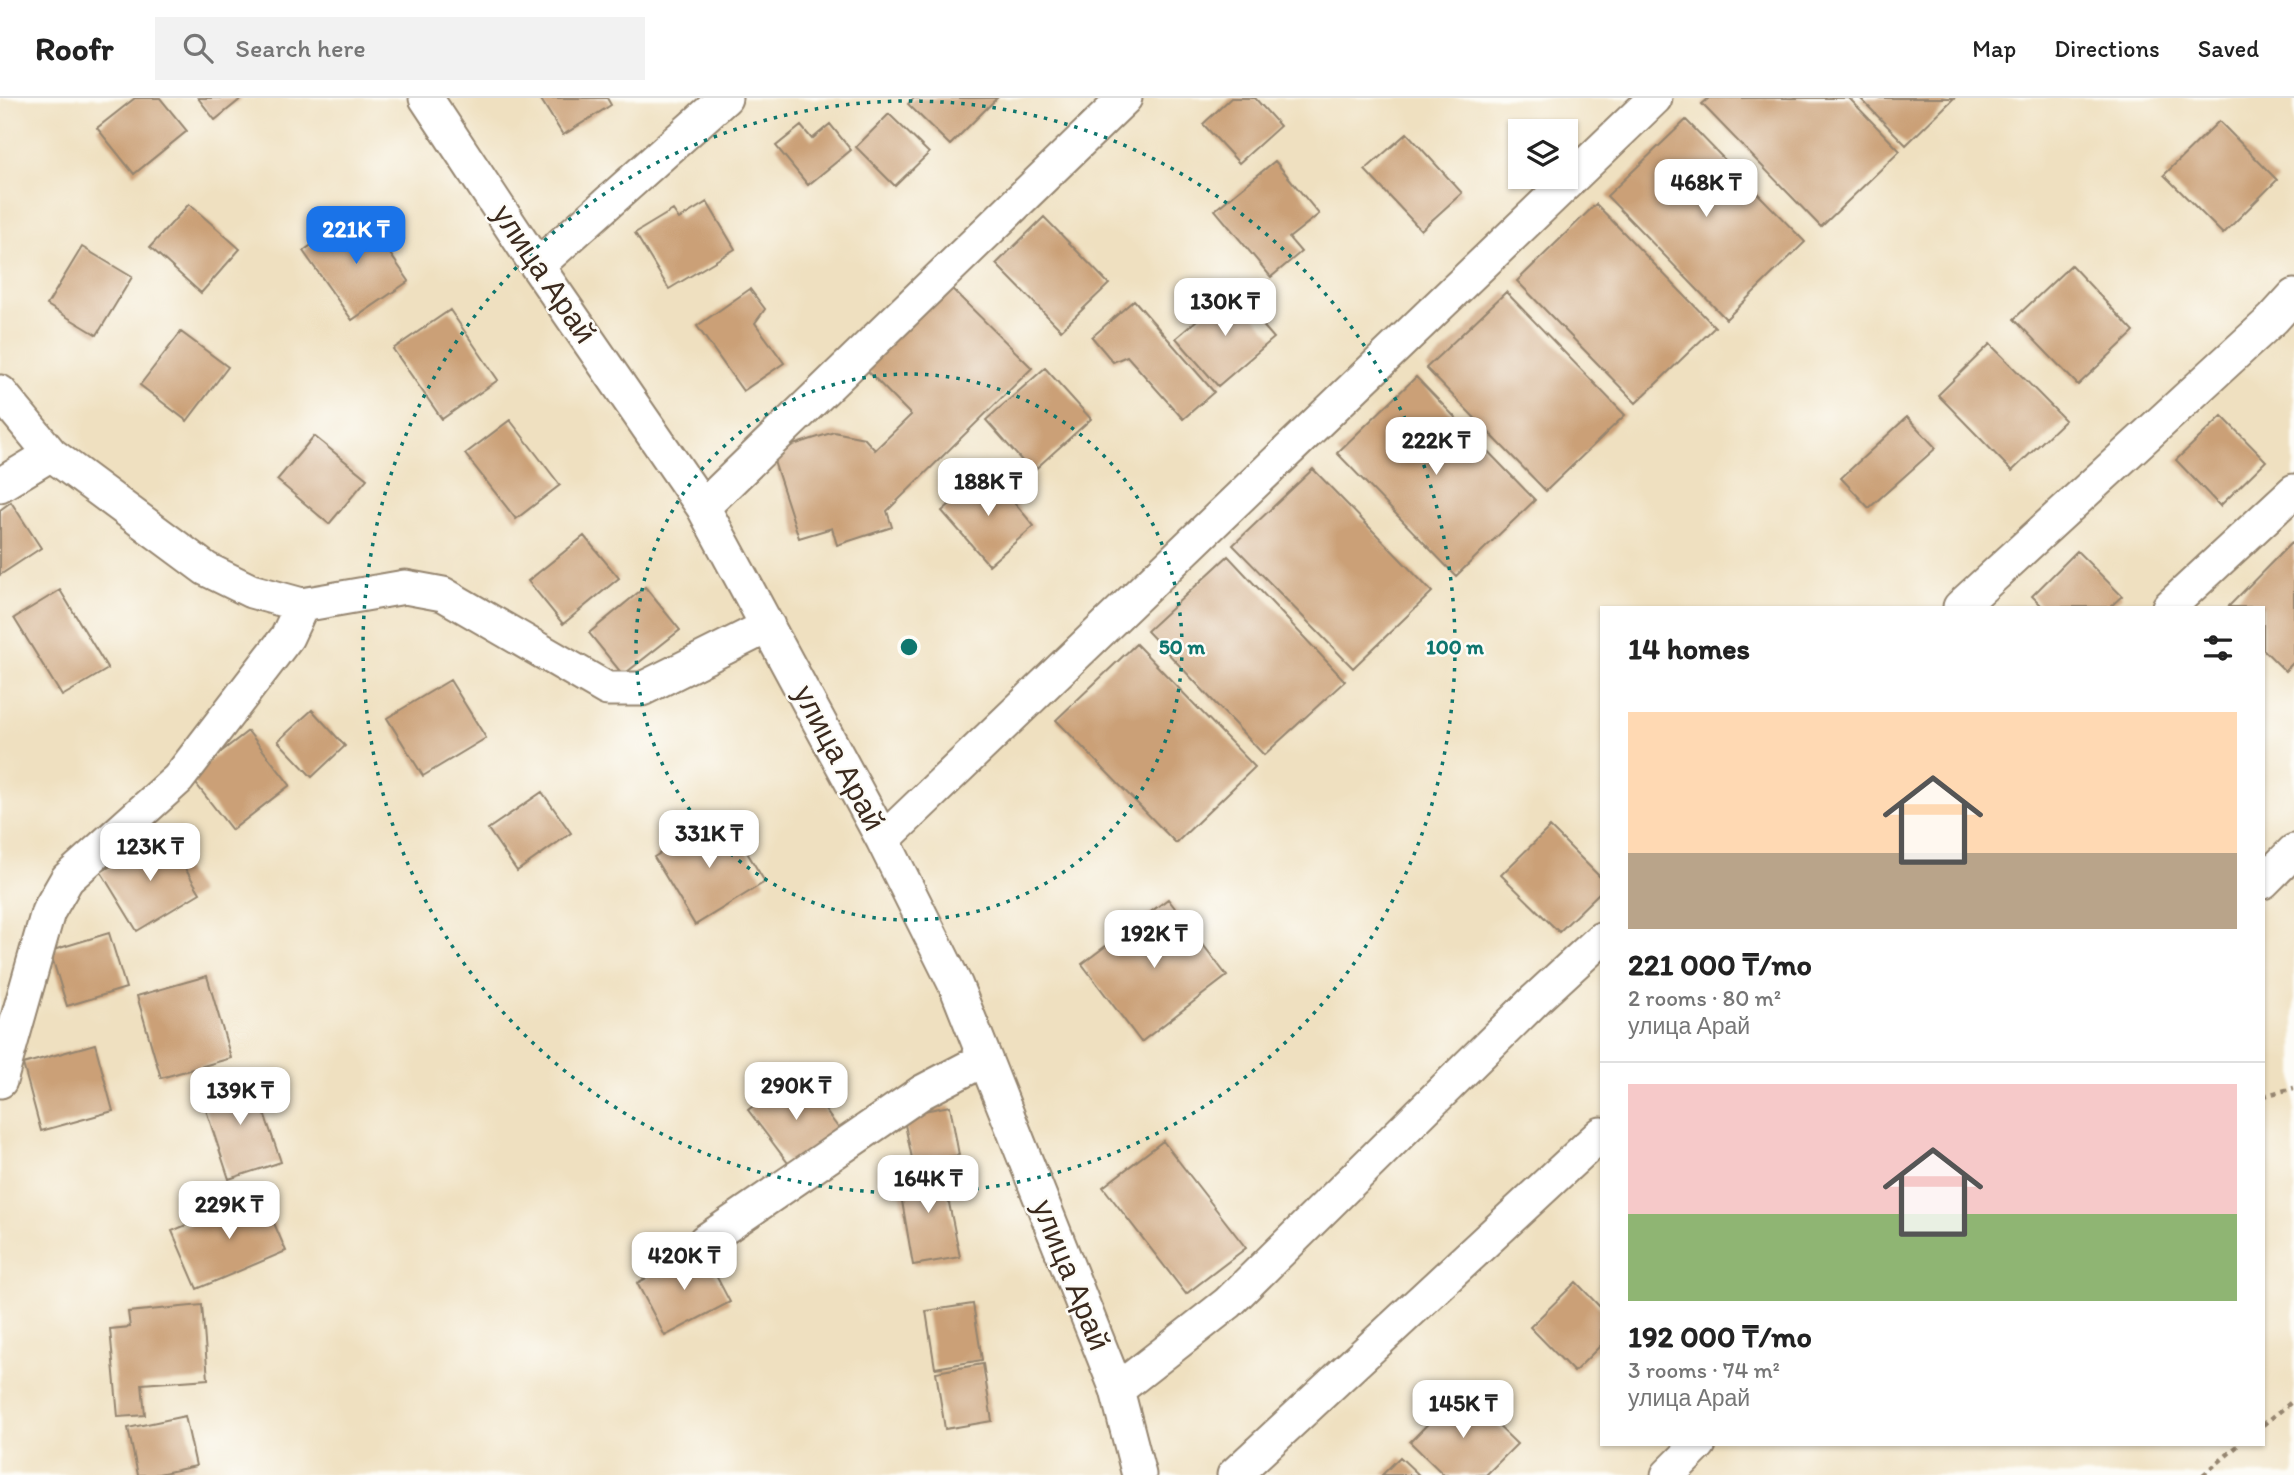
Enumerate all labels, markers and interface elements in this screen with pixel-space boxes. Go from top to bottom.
search box [155,17,645,80]
text: Roofr [35,29,113,68]
icon: search [179,29,217,67]
text: Search here [235,32,366,64]
text: Map [1972,34,2016,63]
text: Directions [2054,34,2160,63]
text: Saved [2198,34,2259,63]
map controls [1508,119,1578,189]
button: layers [1508,119,1578,189]
pin: 468K ₸ [1649,159,1763,219]
text: 468K ₸ [1670,168,1742,196]
street label: улица Арай [485,197,604,350]
pin: 221K ₸ [299,206,413,266]
text: 221K ₸ [322,215,390,243]
pin: 130K ₸ [1168,278,1282,338]
text: 130K ₸ [1190,287,1260,315]
pin: 222K ₸ [1379,418,1493,477]
text: 222K ₸ [1402,426,1470,454]
pin: 188K ₸ [931,458,1045,518]
text: 188K ₸ [954,467,1022,495]
icon: filters [2199,629,2237,667]
text: 14 homes [1628,630,1750,667]
text: 50 m [1159,634,1206,659]
text: 100 m [1426,634,1484,659]
centre of rings [897,635,921,659]
street label: улица Арай [786,679,893,837]
icon: home [1870,757,1996,883]
pin: 331K ₸ [652,810,766,870]
text: 331K ₸ [675,819,743,847]
pin: 123K ₸ [93,824,207,883]
text: 123K ₸ [116,832,184,860]
pin: 192K ₸ [1097,910,1211,970]
text: 192K ₸ [1120,919,1188,947]
text: 221 000 ₸/mo [1628,946,1812,983]
text: 2 rooms · 80 m² [1628,984,1781,1012]
text: улица Арай [1628,1012,1750,1040]
pin: 290K ₸ [739,1062,853,1122]
pin: 139K ₸ [183,1068,297,1127]
text: 290K ₸ [761,1071,831,1099]
text: 139K ₸ [206,1076,274,1104]
icon: home [1870,1129,1996,1255]
pin: 164K ₸ [871,1156,985,1215]
text: 164K ₸ [893,1164,963,1192]
pin: 229K ₸ [172,1182,286,1241]
text: 229K ₸ [195,1190,263,1218]
street label: улица Арай [1024,1194,1118,1356]
pin: 420K ₸ [627,1232,741,1292]
text: 420K ₸ [648,1241,720,1269]
text: 192 000 ₸/mo [1628,1318,1812,1355]
text: 3 rooms · 74 m² [1628,1356,1780,1384]
pin: 145K ₸ [1406,1380,1520,1440]
text: улица Арай [1628,1384,1750,1412]
text: 145K ₸ [1429,1389,1498,1417]

